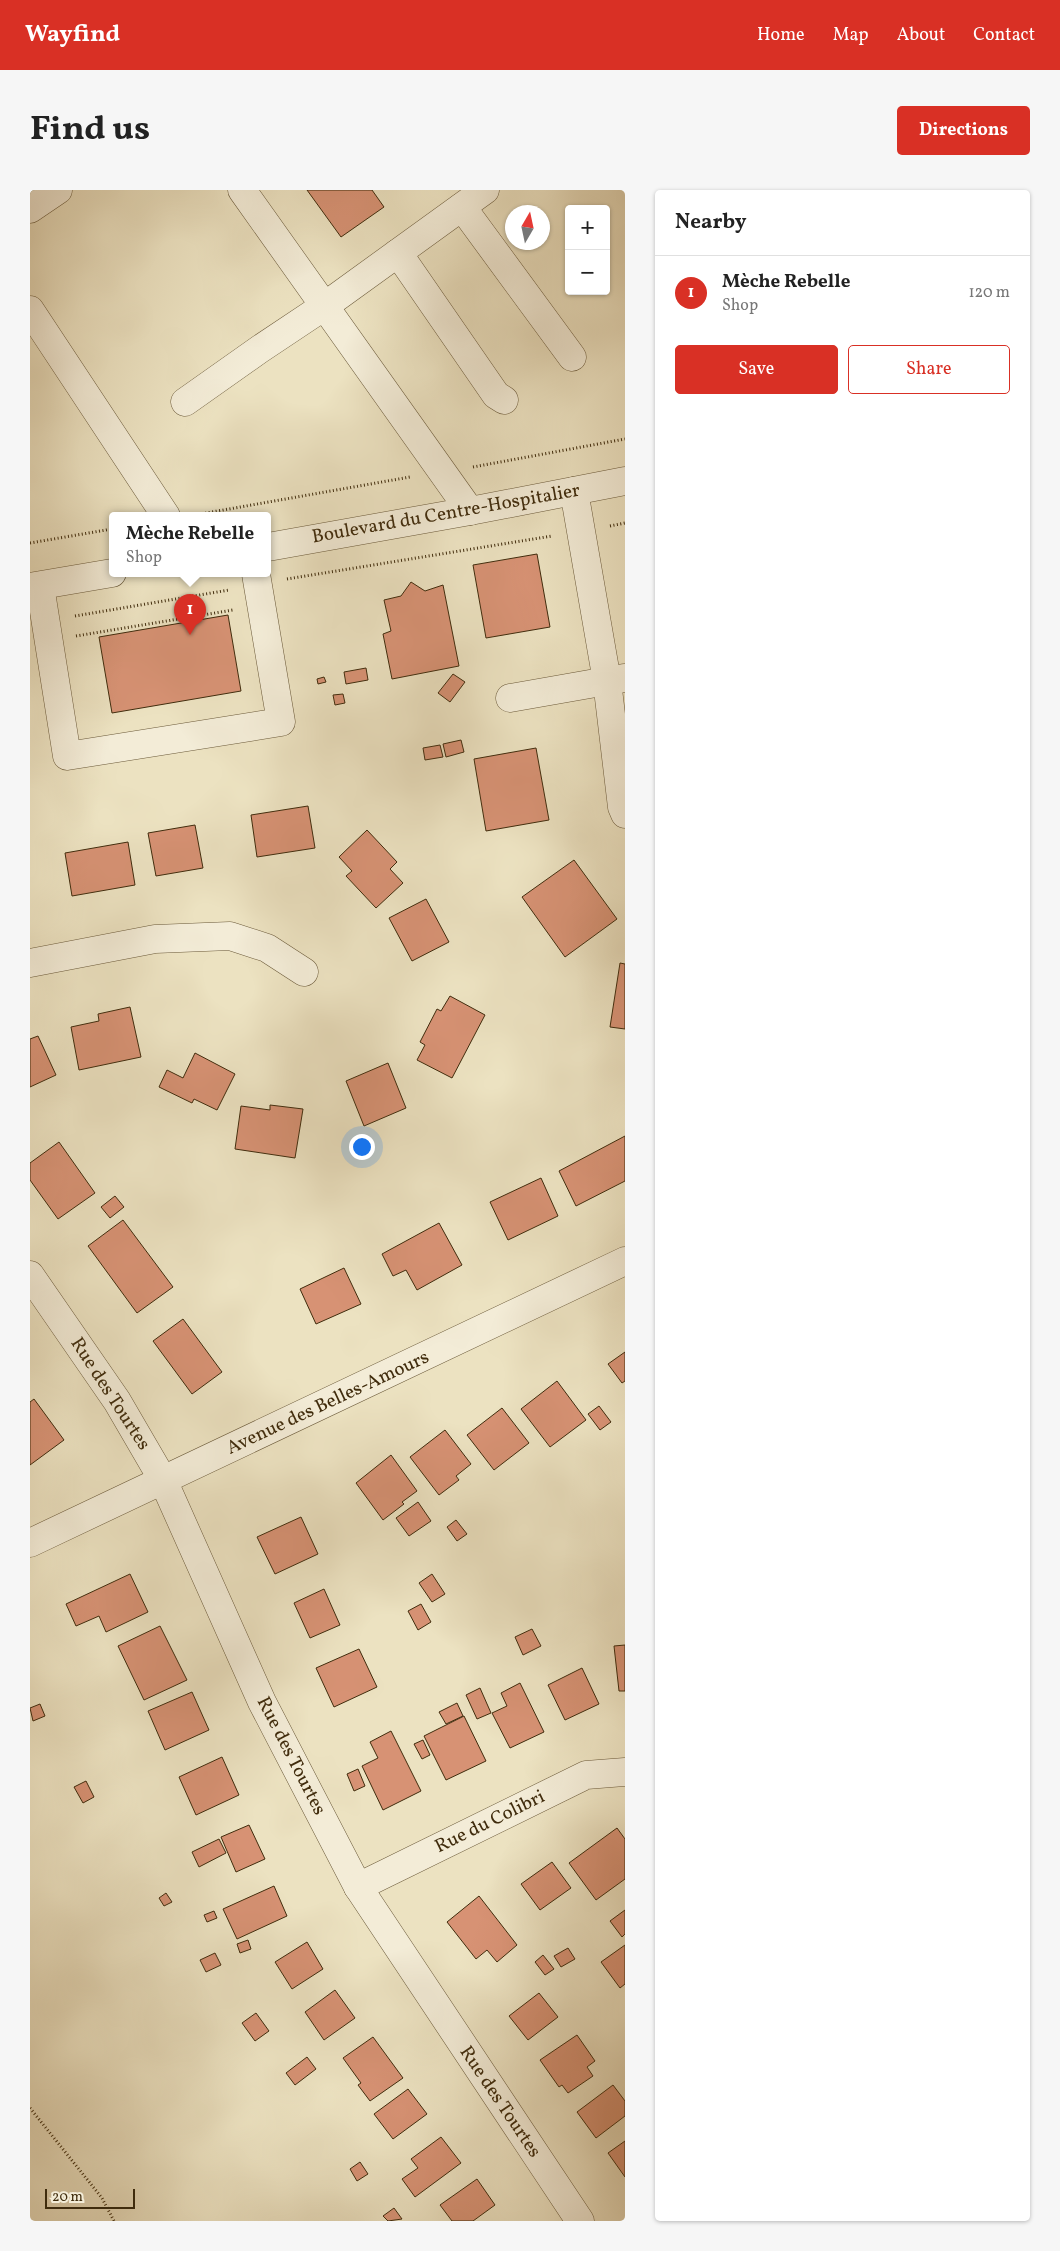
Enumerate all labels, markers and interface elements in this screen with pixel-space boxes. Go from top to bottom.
text: Wayfind [25,18,120,52]
text: Home [757,23,805,48]
text: Map [833,23,869,48]
text: About [897,23,945,48]
text: Contact [973,23,1035,48]
text: Find us [30,106,150,154]
button: Directions [897,106,1030,155]
north arrow [505,205,550,250]
map controls [565,205,610,295]
button: + [565,205,610,250]
text: Nearby [675,208,746,237]
button: − [565,250,610,295]
text: Mèche Rebelle [722,269,850,295]
text: 1 [688,282,694,304]
text: 120 m [968,282,1010,304]
text: Shop [722,295,758,317]
button: Save [675,345,838,394]
button: Share [848,345,1010,394]
street label: Boulevard du Centre-Hospitalier [310,478,582,550]
popup [109,512,271,577]
text: Mèche Rebelle [126,521,254,547]
text: Shop [126,547,162,569]
pin: 1 [174,594,206,635]
your location [349,1134,375,1160]
street label: Rue des Tourtes [64,1332,156,1456]
street label: Avenue des Belles-Amours [222,1345,434,1461]
street label: Rue des Tourtes [250,1692,332,1820]
street label: Rue du Colibri [431,1784,550,1860]
street label: Rue des Tourtes [453,2041,547,2163]
scale bar [45,2186,135,2209]
text: 20 m [52,2188,83,2207]

